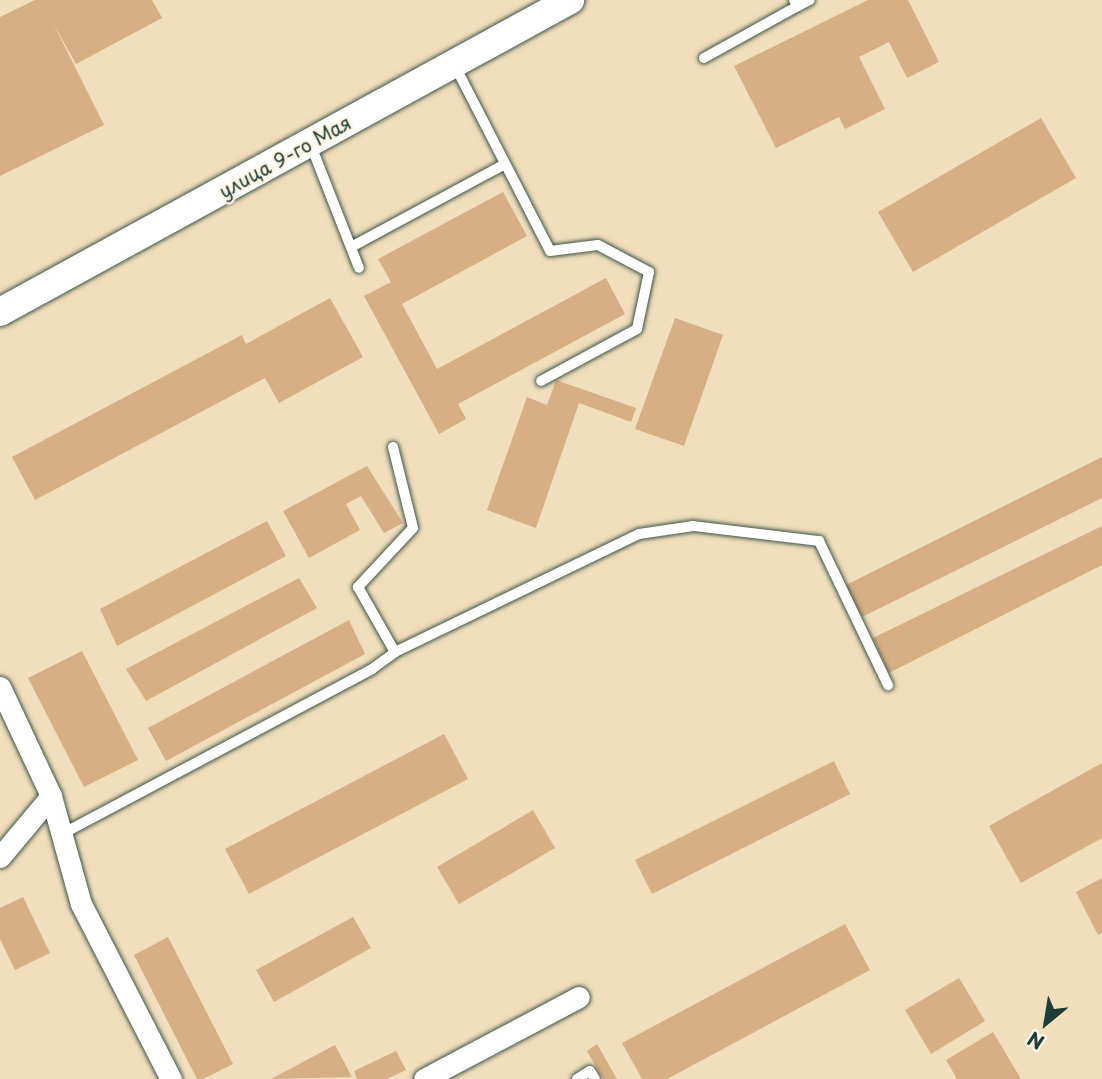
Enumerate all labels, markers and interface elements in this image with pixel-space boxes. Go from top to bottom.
street label: улица 9-го Мая [215,111,355,203]
north arrow [1011,988,1081,1058]
text: N [1022,1025,1049,1057]

